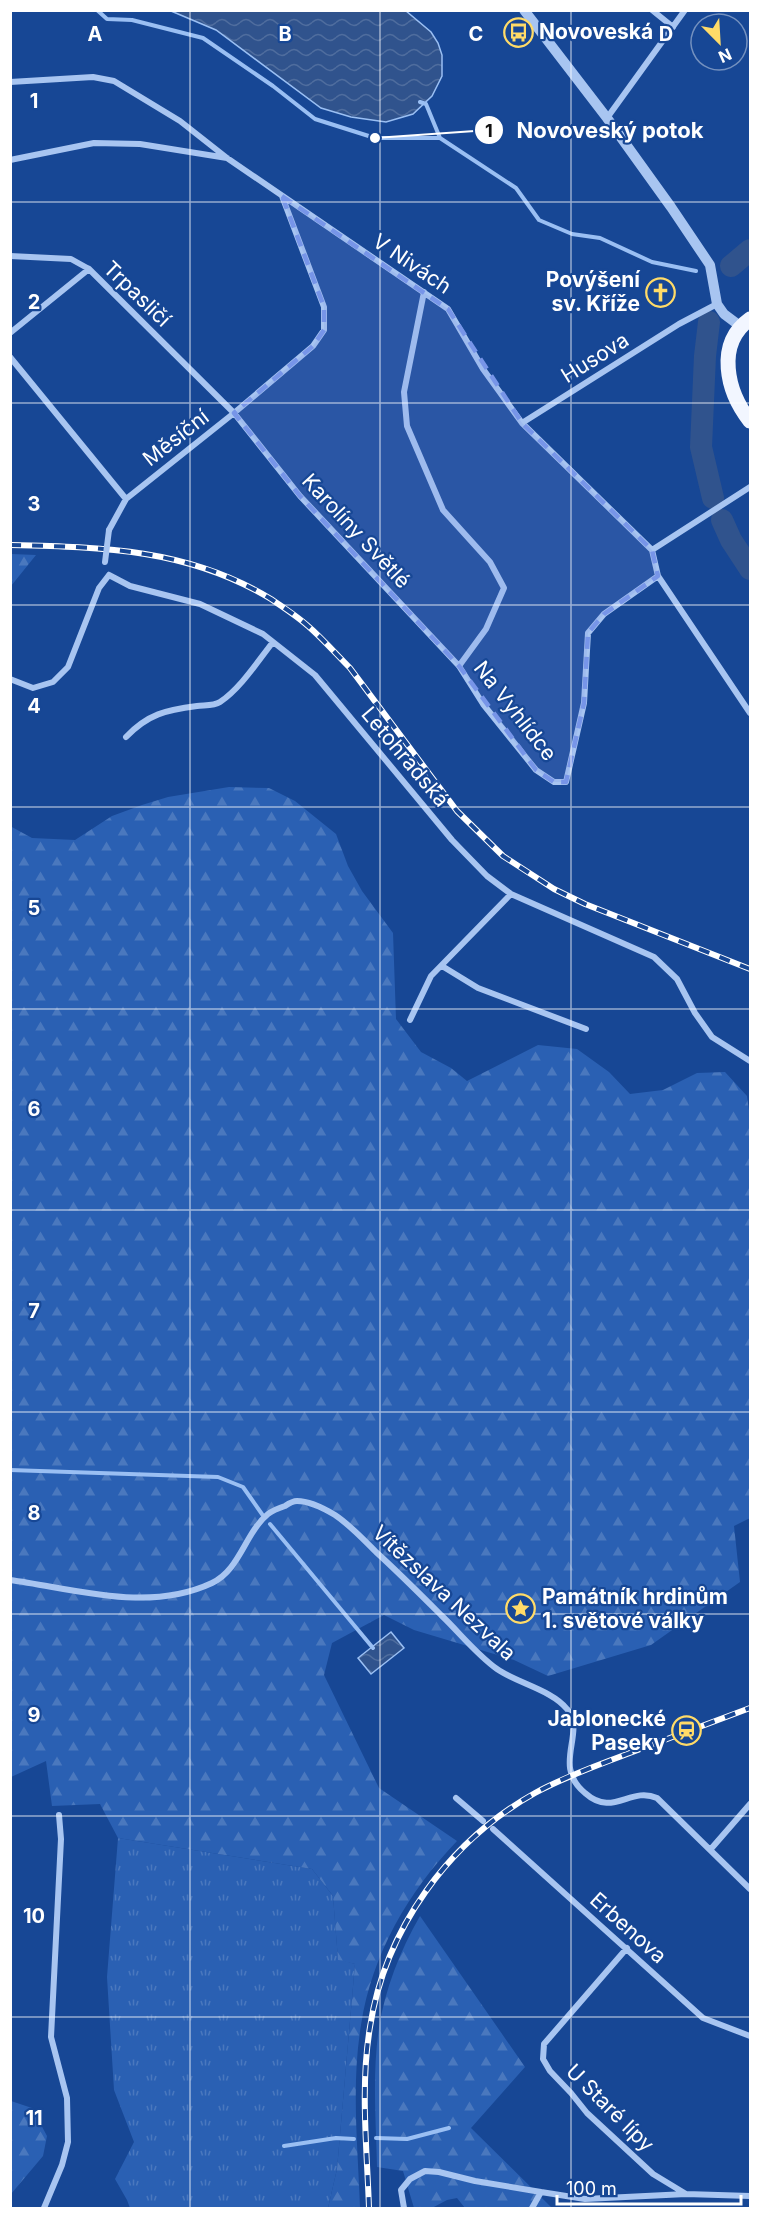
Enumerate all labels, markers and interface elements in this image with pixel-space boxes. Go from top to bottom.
north arrow [689,12,749,72]
bus stop icon: Novoveská [502,16,534,48]
place label: Novoveská [539,19,653,44]
text: A [88,22,103,46]
text: B [278,22,292,46]
text: C [469,22,483,46]
text: D [659,22,673,46]
text: N [715,44,735,67]
text: 1 [30,89,38,113]
callout: Novoveský potok [474,110,715,150]
text: Novoveský potok [517,117,704,143]
text: 1 [485,120,493,141]
street label: V Nivách [368,228,456,299]
street label: Trpasličí [99,256,177,332]
place label: Povýšení sv. Kříže [546,267,640,316]
church icon: Povýšení sv. Kříže [645,276,677,308]
text: 2 [28,290,40,314]
street label: Husova [556,327,633,388]
street label: Měsíční [138,404,214,471]
street label: Karolíny Světlé [297,468,416,593]
text: 3 [28,492,40,516]
street label: Na Vyhlídce [469,656,562,766]
text: 4 [27,694,41,718]
street label: Letohradská [356,702,454,812]
text: 5 [28,896,40,920]
text: 6 [28,1097,41,1121]
text: 7 [28,1299,40,1323]
text: 8 [27,1501,41,1525]
street label: Vítězslava Nezvala [368,1520,521,1665]
place label: Památník hrdinům 1. světové války [542,1584,728,1633]
place icon: Památník hrdinům 1. světové války [505,1593,537,1625]
text: 9 [28,1703,41,1727]
place label: Jablonecké Paseky [548,1706,666,1755]
station icon: Jablonecké Paseky [671,1715,703,1747]
street label: Erbenova [585,1887,672,1968]
text: 10 [23,1904,45,1928]
street label: U Staré lípy [561,2059,660,2157]
text: 11 [25,2106,43,2130]
scale bar [557,2168,742,2206]
text: 100 m [566,2178,617,2199]

